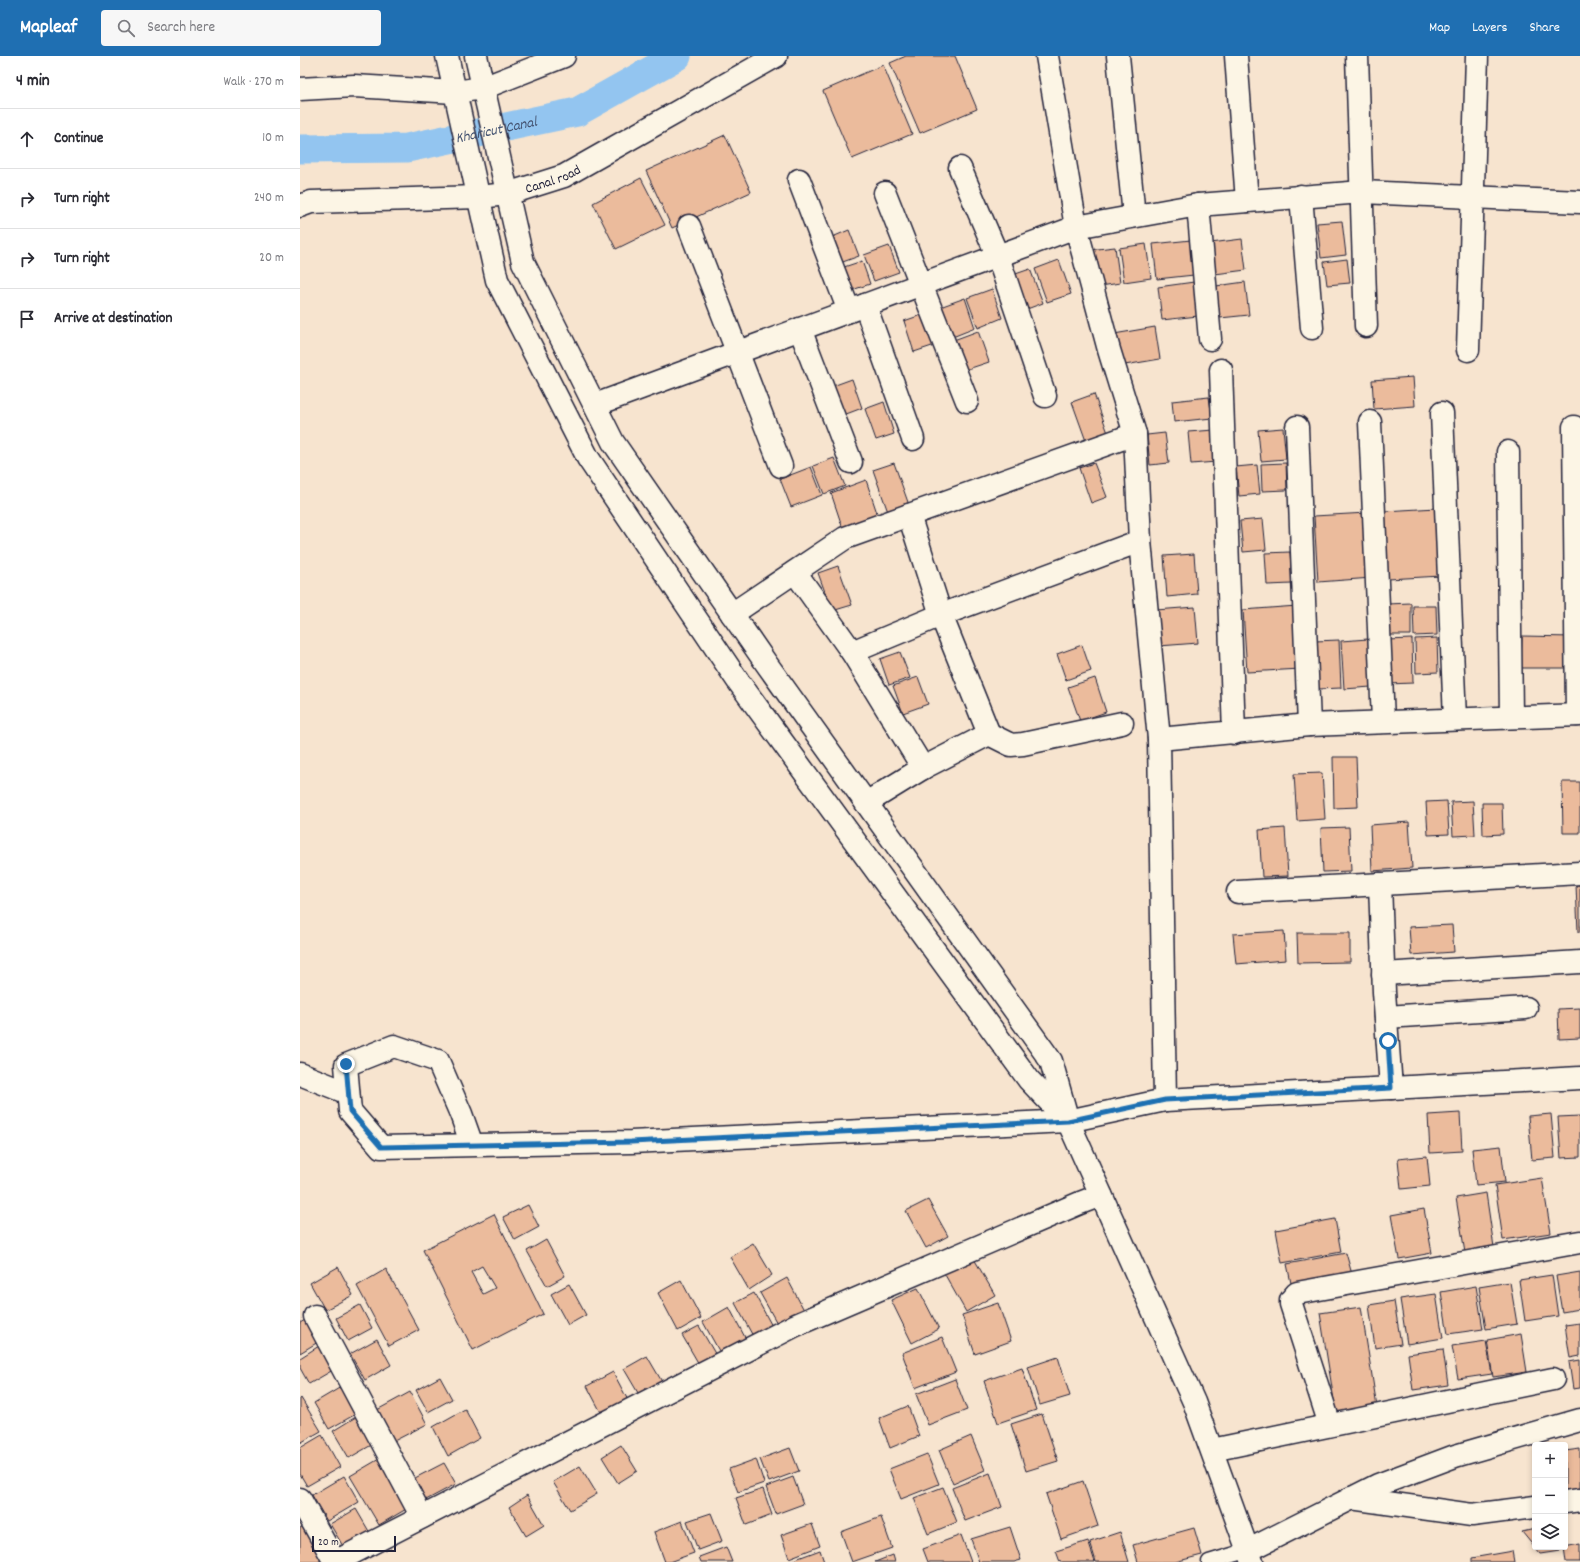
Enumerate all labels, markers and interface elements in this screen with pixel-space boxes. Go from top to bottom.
search box [101,10,381,46]
text: Mapleaf [20,15,77,42]
icon: search [115,17,137,39]
text: Search here [147,17,215,39]
text: Map [1429,18,1450,38]
text: Layers [1472,18,1507,38]
text: Share [1529,18,1560,38]
text: 4 min [16,70,50,94]
text: Walk · 270 m [223,73,284,92]
water label: Kharicut Canal [454,111,541,150]
icon: ahead [16,128,38,150]
text: Continue [54,128,103,150]
text: 10 m [262,129,284,148]
street label: Canal road [523,161,585,200]
icon: right [16,188,38,210]
text: Turn right [54,188,110,210]
text: 240 m [254,189,284,208]
icon: right [16,248,38,270]
text: Turn right [54,248,110,270]
text: 20 m [259,249,284,268]
icon: arrive [16,308,38,330]
text: Arrive at destination [54,308,172,330]
route start [1379,1032,1397,1050]
route end [337,1055,355,1073]
map controls [1532,1442,1568,1550]
button: + [1532,1442,1568,1478]
button: − [1532,1478,1568,1514]
button: layers [1532,1514,1568,1550]
scale bar [312,1534,396,1553]
text: 20 m [318,1535,339,1551]

